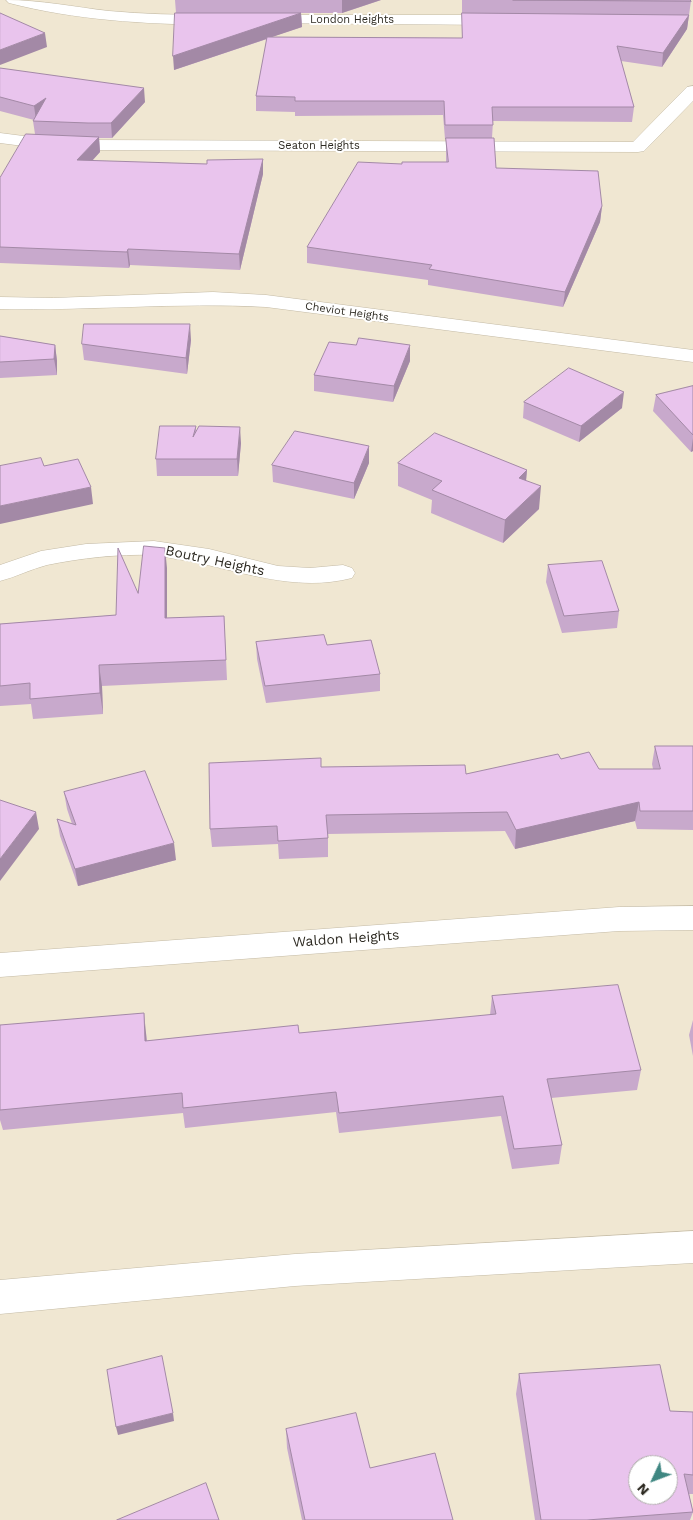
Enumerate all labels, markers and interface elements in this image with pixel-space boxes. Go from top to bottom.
street label: London Heights [310,13,394,27]
street label: Seaton Heights [278,139,360,153]
street label: Cheviot Heights [304,300,390,324]
street label: Boutry Heights [164,542,266,580]
street label: Waldon Heights [292,927,400,951]
north arrow [628,1455,678,1505]
text: N [633,1480,652,1499]

